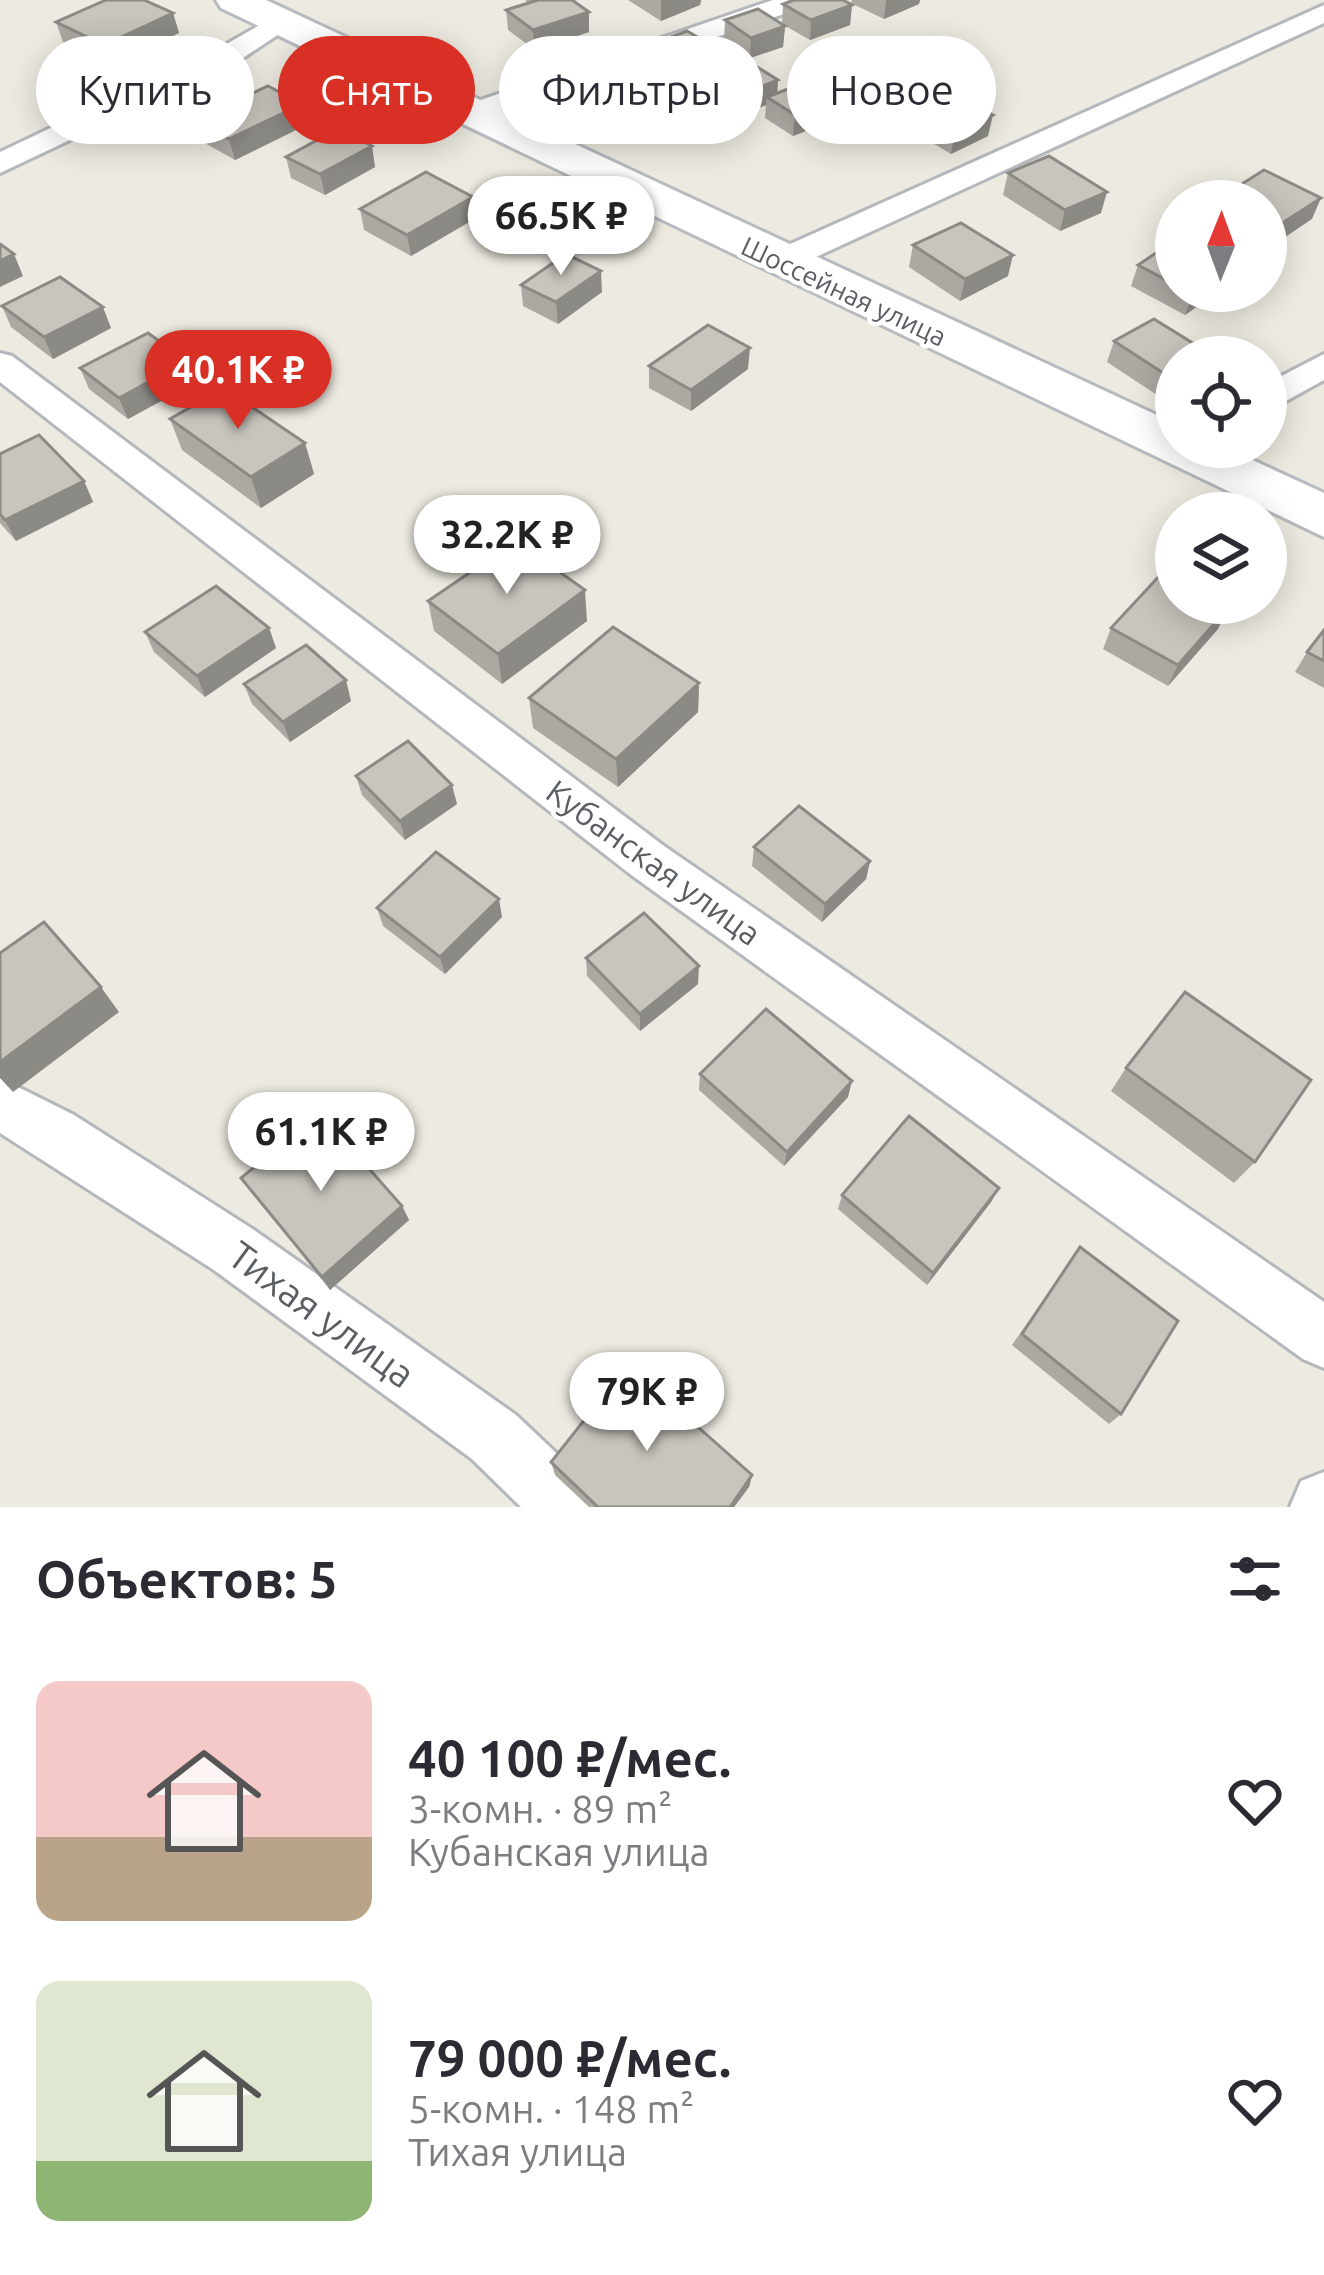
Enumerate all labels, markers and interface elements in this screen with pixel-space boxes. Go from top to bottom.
chip: Купить [36,36,254,144]
chip: Снять [278,36,475,144]
chip: Фильтры [499,36,763,144]
chip: Новое [787,36,996,144]
pin: 66.5K ₽ [450,176,672,278]
north arrow [1155,180,1287,312]
map controls [1155,180,1287,624]
text: 66.5K ₽ [495,193,627,236]
street label: Шоссейная улица [737,230,951,352]
pin: 40.1K ₽ [127,330,349,432]
button: locate [1155,336,1287,468]
text: 40.1K ₽ [172,347,304,390]
button: layers [1155,492,1287,624]
pin: 32.2K ₽ [396,495,618,597]
text: 32.2K ₽ [441,512,573,555]
street label: Кубанская улица [540,772,768,952]
pin: 61.1K ₽ [210,1092,432,1194]
text: 61.1K ₽ [255,1109,387,1152]
street label: Тихая улица [221,1232,423,1396]
pin: 79K ₽ [563,1352,731,1454]
text: 79K ₽ [596,1369,698,1412]
icon: filters [1222,1546,1288,1612]
text: Объектов: 5 [36,1550,337,1608]
icon: home [132,1729,276,1873]
text: 40 100 ₽/мес. [408,1729,731,1787]
icon: heart [1222,1768,1288,1834]
text: 3-комн. · 89 m² [408,1787,672,1830]
text: Кубанская улица [408,1830,710,1873]
icon: home [132,2029,276,2173]
text: 79 000 ₽/мес. [408,2029,731,2087]
icon: heart [1222,2068,1288,2134]
text: 5-комн. · 148 m² [408,2087,694,2130]
text: Тихая улица [408,2130,627,2173]

